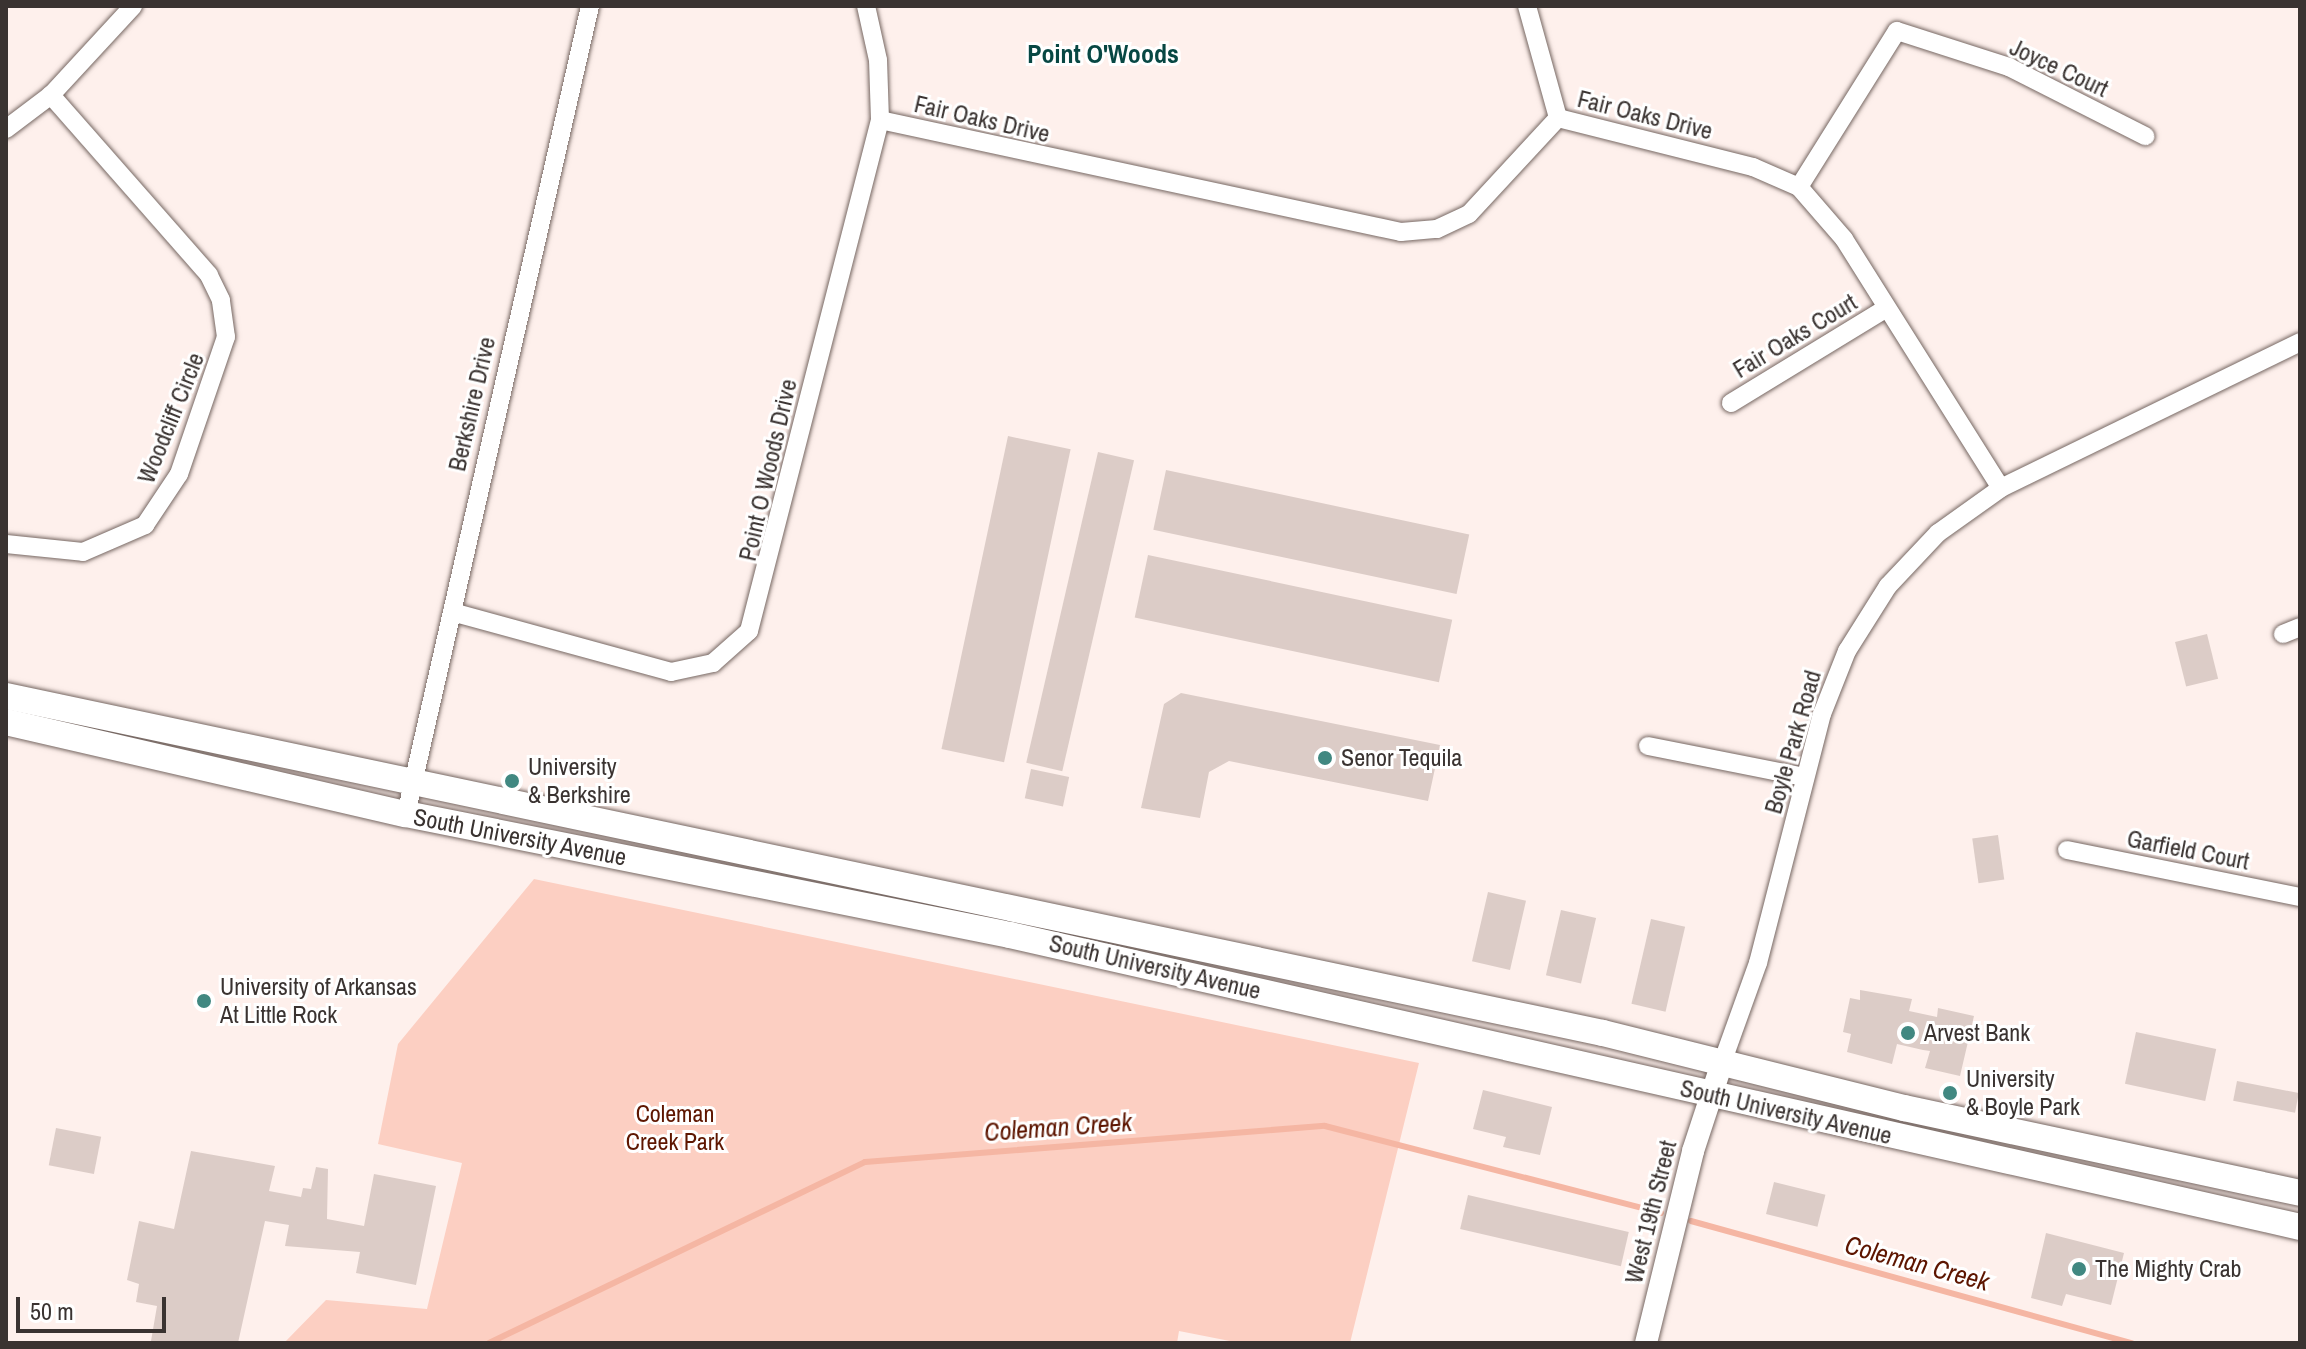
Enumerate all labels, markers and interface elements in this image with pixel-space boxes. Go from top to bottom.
street label: Joyce Court [2005,33,2113,103]
district label: Point O'Woods [1027,38,1179,70]
street label: Fair Oaks Drive [1575,84,1715,146]
street label: Fair Oaks Drive [912,89,1052,149]
street label: Fair Oaks Court [1728,288,1862,384]
street label: Berkshire Drive [443,334,501,474]
street label: Woodcliff Circle [132,349,210,487]
street label: Point O Woods Drive [733,376,803,564]
street label: Boyle Park Road [1759,667,1827,817]
place label: Senor Tequila [1341,744,1462,772]
marker: Senor Tequila [1316,749,1334,767]
place label: University & Berkshire [528,753,631,809]
marker: University & Berkshire [503,772,521,790]
street label: South University Avenue [411,802,629,872]
street label: Garfield Court [2125,824,2251,876]
street label: South University Avenue [1046,929,1264,1005]
place label: University of Arkansas At Little Rock [220,973,418,1029]
marker: University of Arkansas At Little Rock [195,992,213,1010]
place label: Arvest Bank [1924,1019,2030,1047]
marker: Arvest Bank [1899,1024,1917,1042]
place label: University & Boyle Park [1966,1065,2080,1121]
street label: South University Avenue [1677,1074,1895,1150]
marker: University & Boyle Park [1941,1084,1959,1102]
park label: Coleman Creek Park [626,1100,724,1156]
water label: Coleman Creek [983,1106,1133,1148]
street label: West 19th Street [1619,1138,1683,1286]
water label: Coleman Creek [1841,1229,1993,1297]
place label: The Mighty Crab [2095,1255,2242,1283]
marker: The Mighty Crab [2070,1260,2088,1278]
scale bar [20,1281,170,1331]
text: 50 m [30,1295,74,1327]

